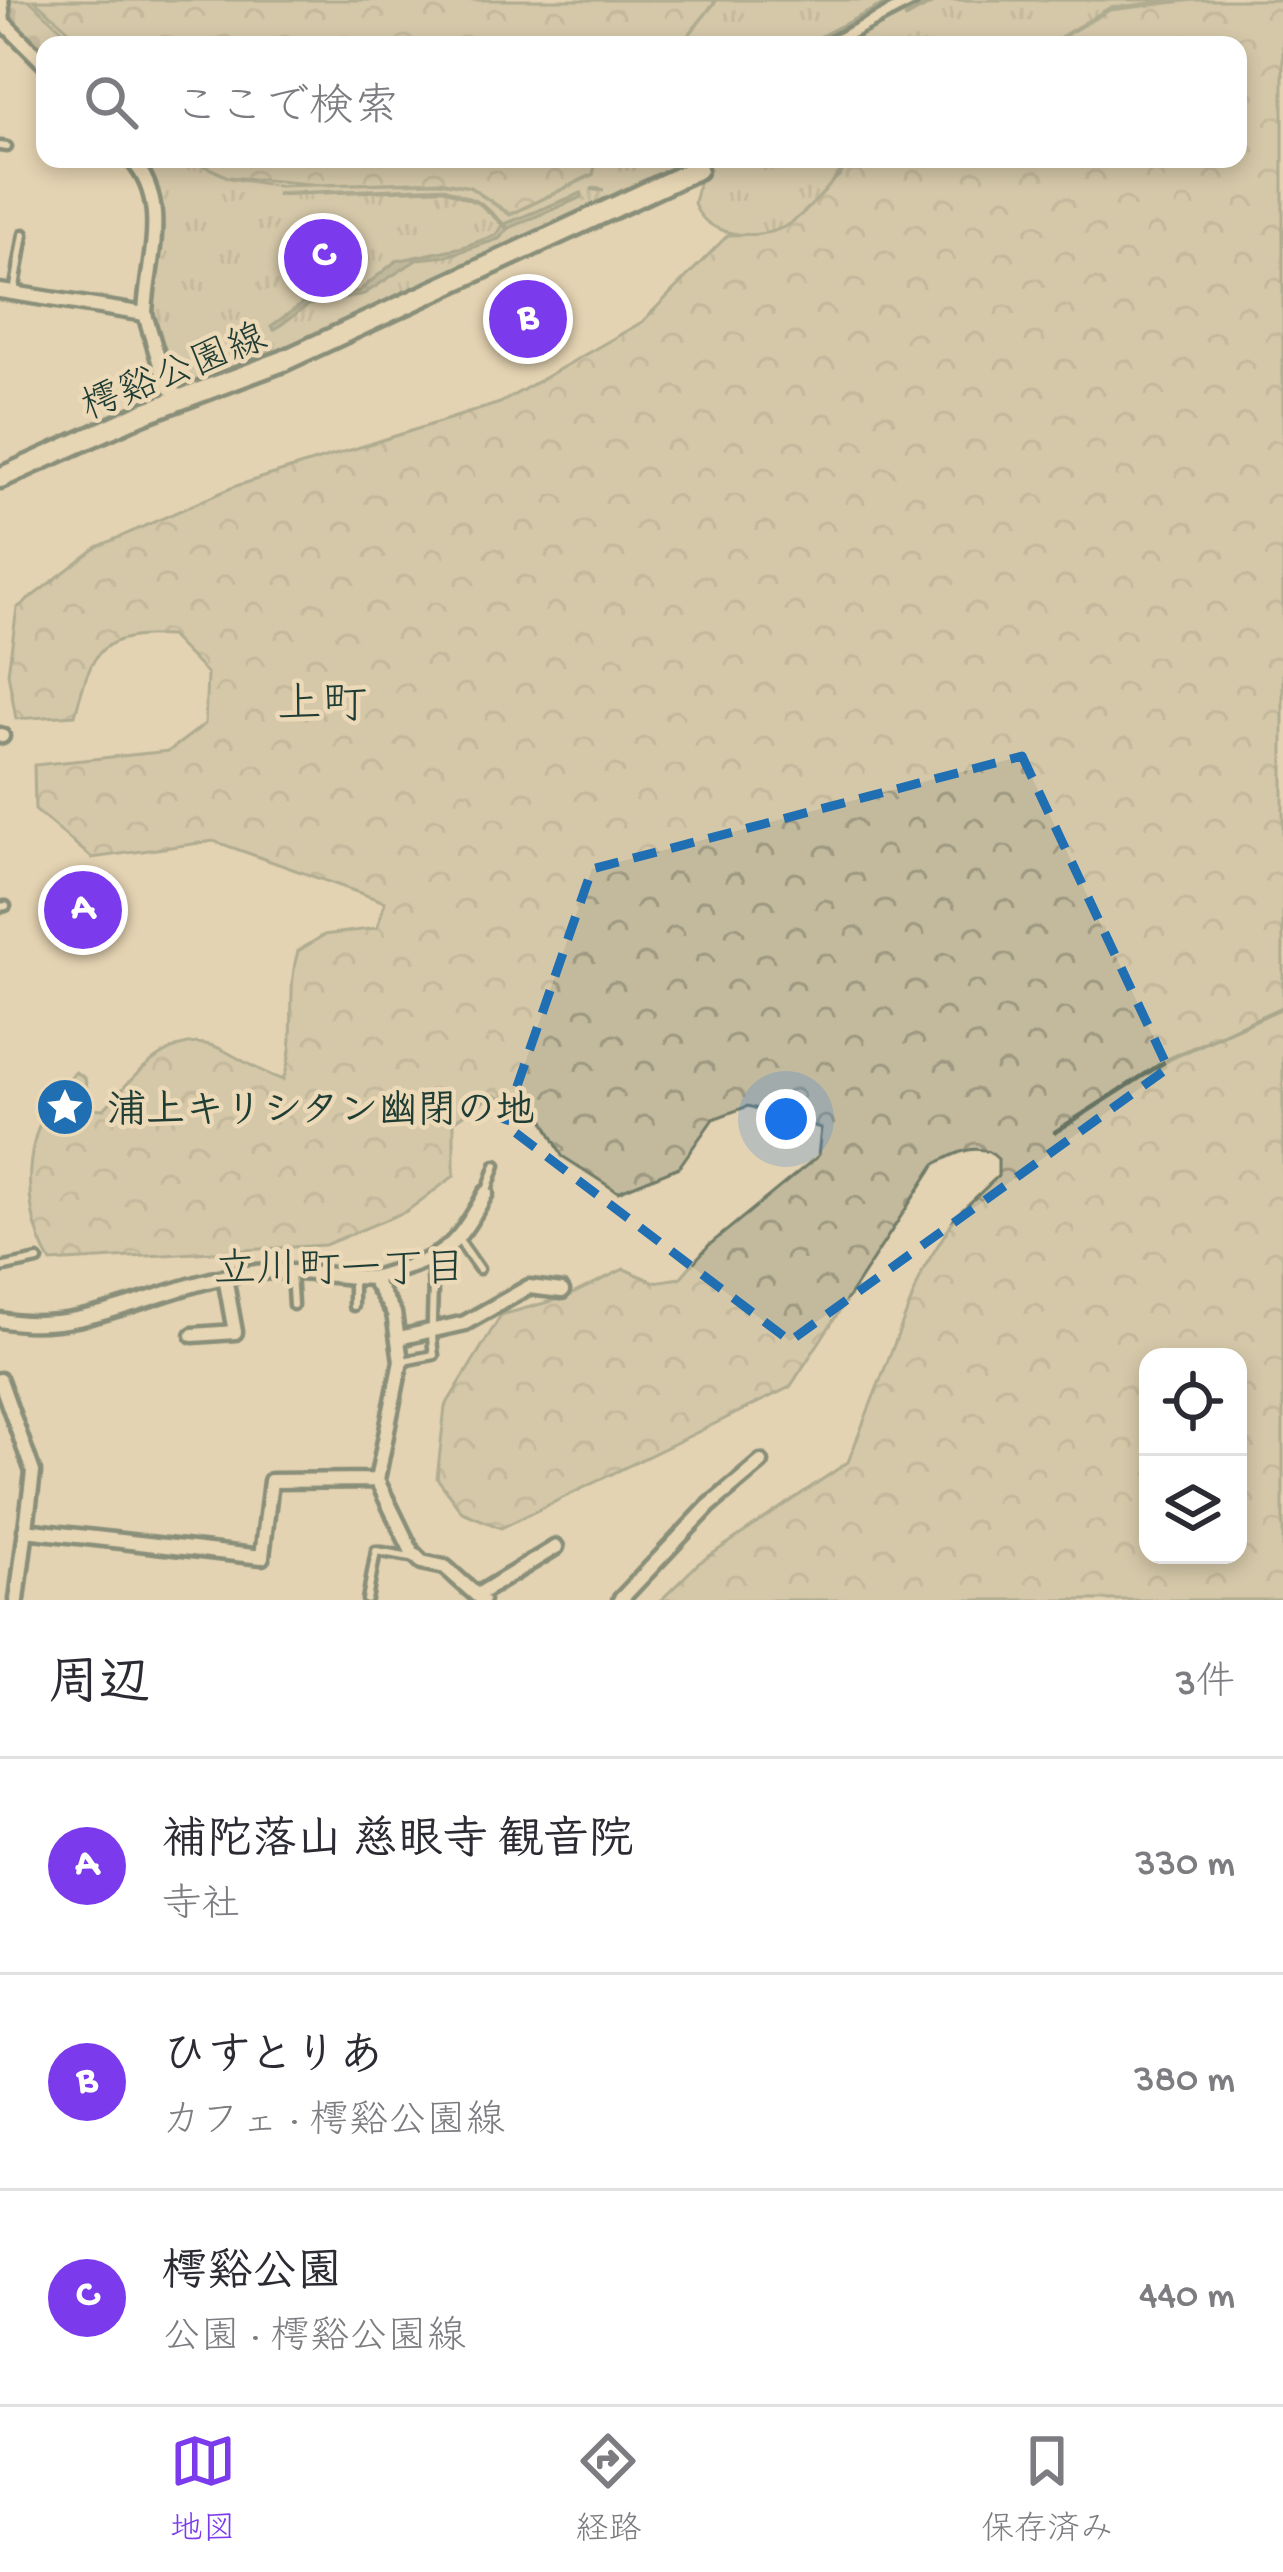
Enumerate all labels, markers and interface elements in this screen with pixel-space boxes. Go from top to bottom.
search box [36,36,1247,168]
icon: search [78,69,144,135]
text: ここで検索 [174,84,399,137]
pin: C [284,213,362,303]
pin: B [489,274,567,364]
street label: 樗谿公園線 [76,316,275,433]
district label: 上町 [277,682,367,735]
pin: A [44,865,122,955]
place icon: 浦上キリシタン幽閉の地 [34,1076,96,1138]
place label: 浦上キリシタン幽閉の地 [107,1089,534,1137]
your location [756,1089,816,1149]
district label: 立川町一丁目 [214,1248,466,1298]
map controls [1139,1348,1247,1564]
button: locate [1139,1348,1247,1456]
button: layers [1139,1456,1247,1564]
text: 周辺 [48,1658,150,1718]
text: 3件 [1176,1663,1235,1709]
text: 補陀落山 慈眼寺 観音院 [162,1817,633,1870]
text: A [75,1843,99,1889]
text: 330 m [1135,1843,1235,1889]
text: 寺社 [162,1885,240,1931]
text: ひすとりあ [162,2033,383,2086]
text: B [77,2059,97,2105]
text: 380 m [1134,2059,1235,2105]
text: カフェ · 樗谿公園線 [162,2101,505,2147]
text: 樗谿公園 [162,2249,342,2302]
text: C [76,2275,98,2321]
text: 440 m [1139,2275,1235,2321]
text: 公園 · 樗谿公園線 [162,2317,466,2363]
tab: 地図 [170,2428,236,2551]
tab: 経路 [575,2428,641,2551]
tab: 保存済み [981,2428,1113,2551]

